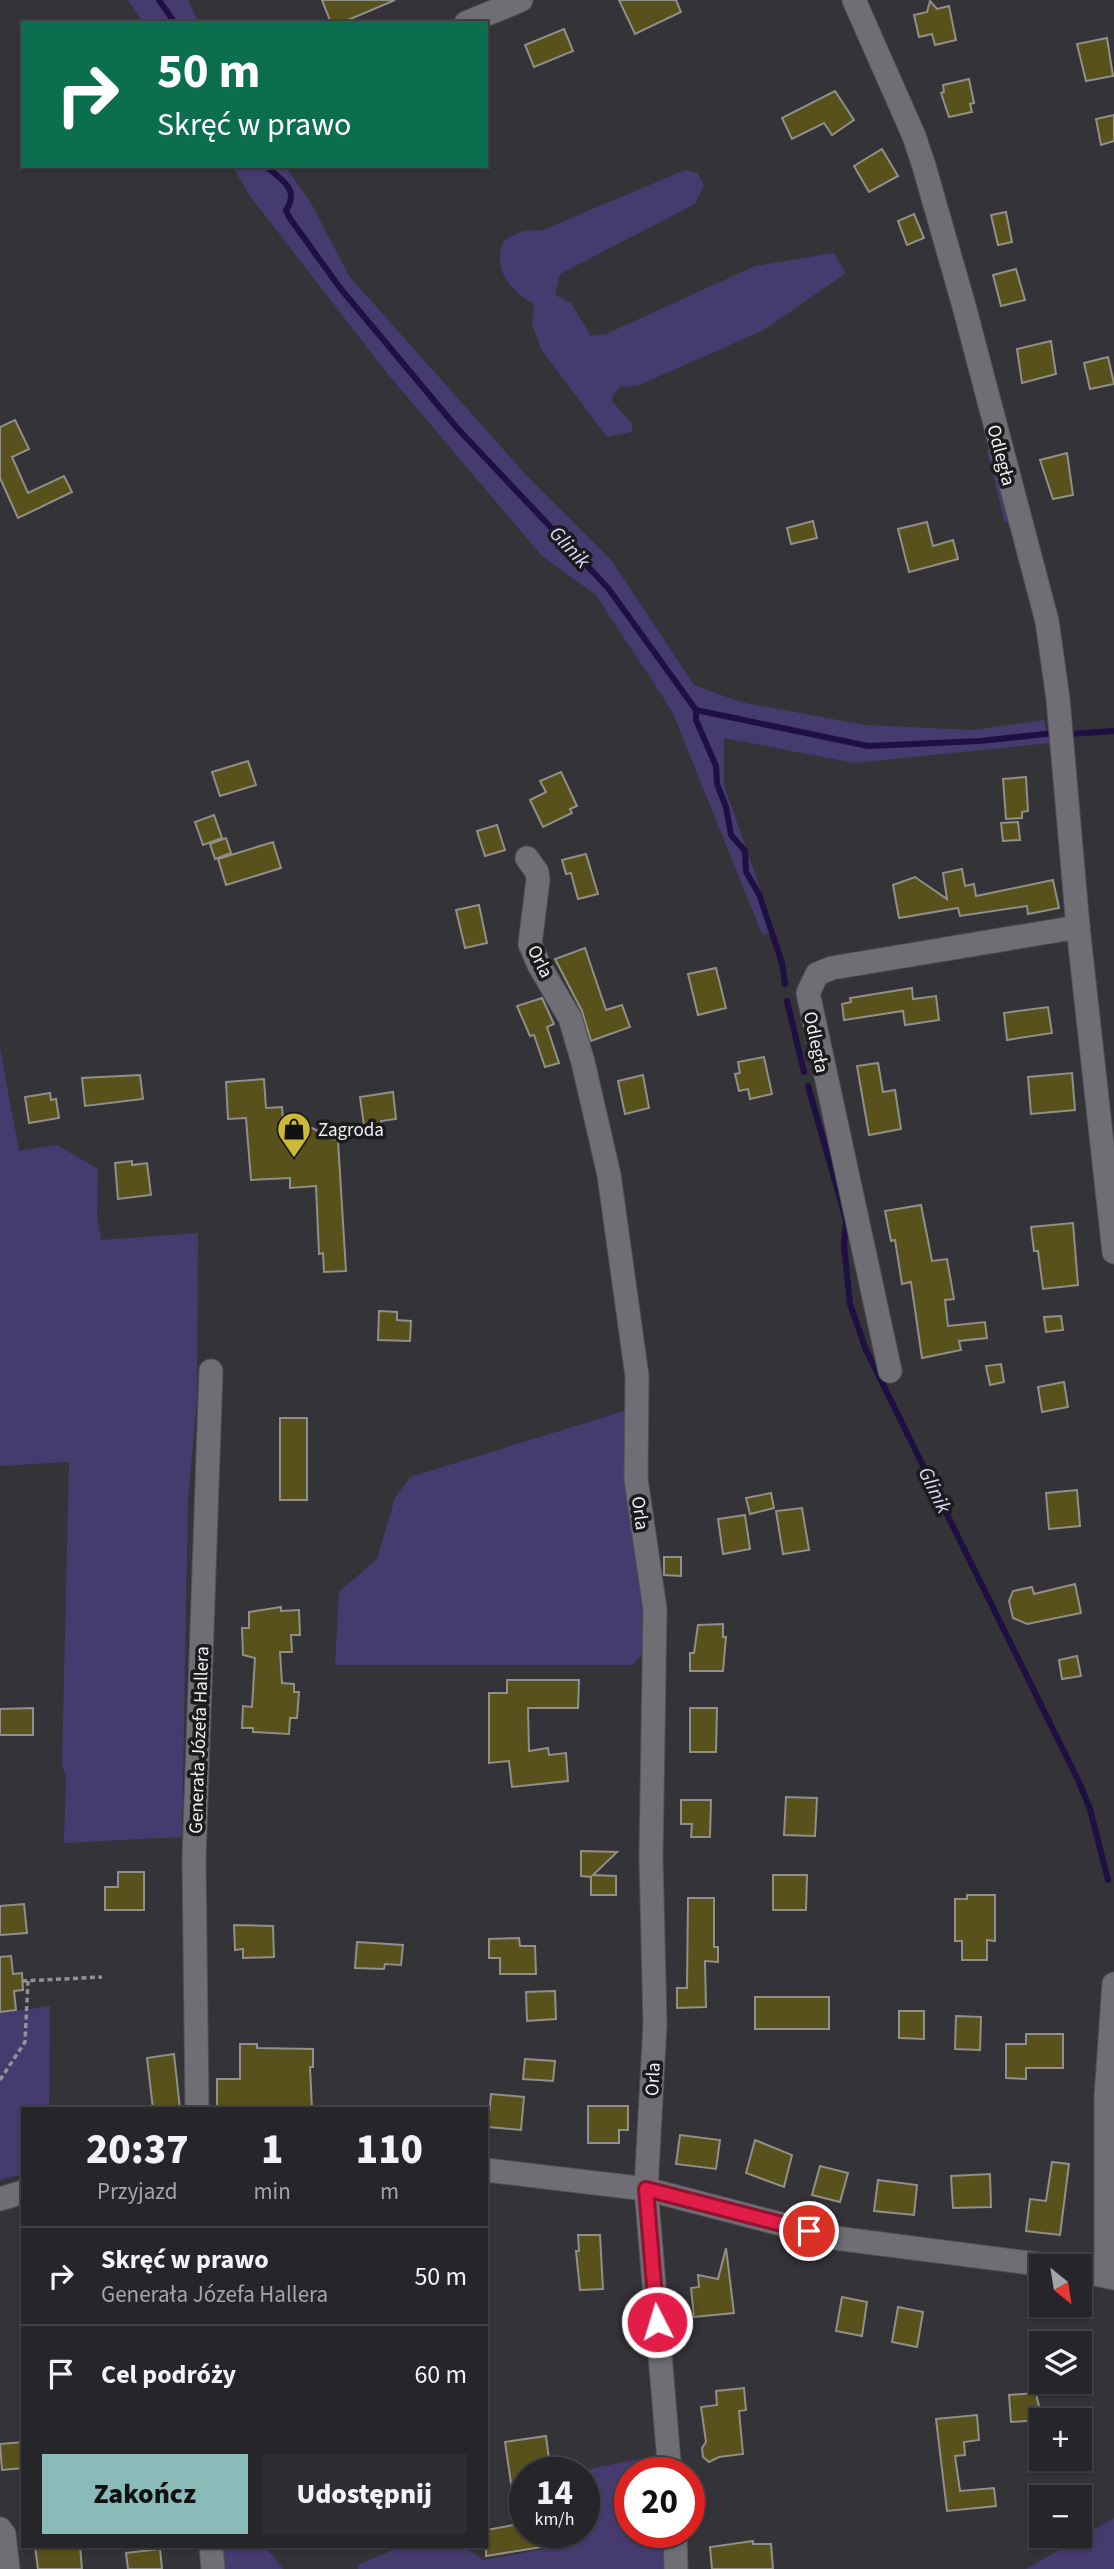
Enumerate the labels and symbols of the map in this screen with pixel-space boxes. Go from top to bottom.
street label: Odległa [979,422,1022,489]
water label: Glinik [542,519,598,576]
street label: Orla [520,941,559,983]
street label: Odległa [796,1009,835,1075]
shop icon: Zagroda [275,1110,313,1159]
place label: Zagroda [318,1117,384,1144]
water label: Glinik [911,1462,960,1519]
street label: Orla [624,1495,655,1532]
street label: Generała Józefa Hallera [183,1646,216,1834]
street label: Orla [639,2062,668,2097]
pin [779,2201,839,2261]
north arrow [1029,2254,1092,2317]
position arrow [620,2285,694,2359]
speed limit sign: 20 [614,2457,705,2548]

